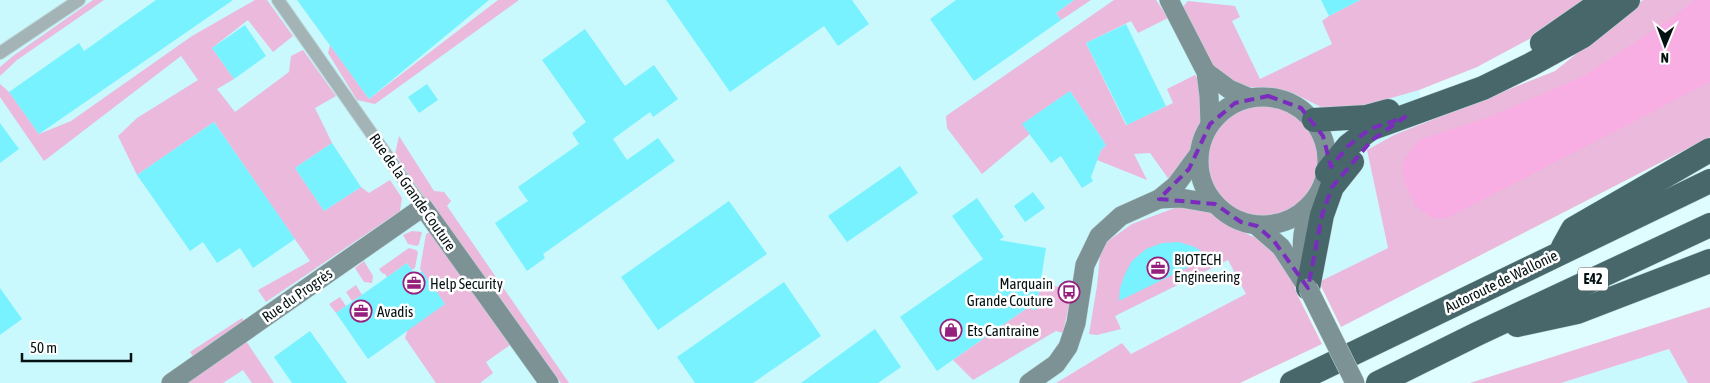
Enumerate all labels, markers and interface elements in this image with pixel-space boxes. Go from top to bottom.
north arrow [1640,20,1690,70]
text: N [1661,50,1669,66]
street label: Rue de la Grande Couture [366,130,460,254]
street label: Autoroute de Wallonie [1442,246,1560,316]
place label: BIOTECH Engineering [1174,251,1241,285]
office icon: BIOTECH Engineering [1146,256,1170,280]
street label: Rue du Progrès [259,265,335,325]
road number: E42 [1578,268,1608,290]
office icon: Help Security [402,271,426,295]
place label: Help Security [430,275,503,292]
place label: Marquain Grande Couture [967,275,1053,309]
bus stop icon: Marquain Grande Couture [1057,280,1081,304]
office icon: Avadis [349,299,373,323]
place label: Avadis [377,303,413,320]
shop icon: Ets Cantraine [939,318,963,342]
place label: Ets Cantraine [967,322,1039,339]
scale bar [22,330,131,362]
text: 50 m [30,339,57,356]

